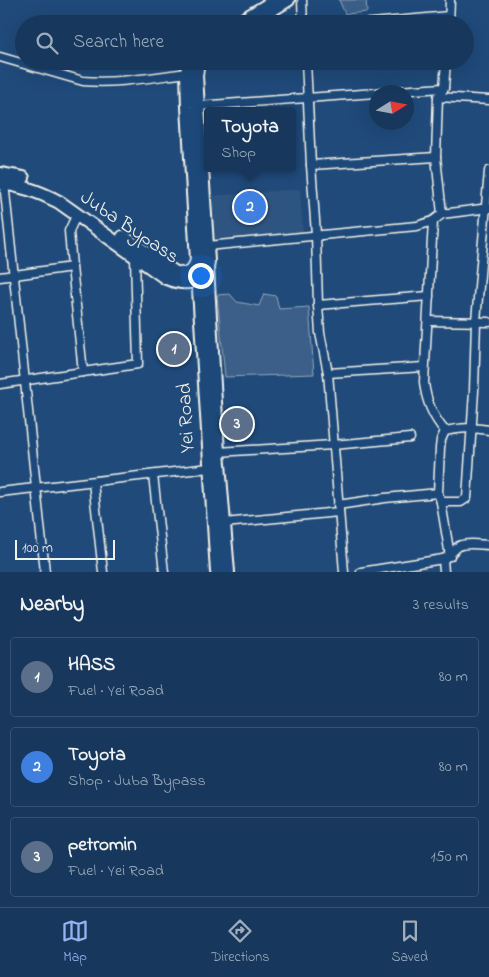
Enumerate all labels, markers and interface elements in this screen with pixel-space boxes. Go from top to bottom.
search box [15,15,474,70]
icon: search [33,29,61,57]
text: Search here [73,29,164,56]
north arrow [369,85,414,130]
popup [204,107,296,172]
text: Toyota [221,114,279,141]
text: Shop [221,141,256,165]
street label: Juba Bypass [74,184,184,272]
pin: 2 [234,188,266,226]
your location [188,263,214,289]
pin: 1 [158,330,190,368]
street label: Yei Road [171,382,203,454]
pin: 3 [221,405,253,443]
scale bar [15,537,115,560]
text: 100 m [22,538,53,559]
text: Nearby [20,590,84,620]
text: 3 results [413,593,469,617]
text: HASS [68,652,115,679]
text: 1 [34,665,40,689]
text: 80 m [439,665,468,689]
text: Fuel · Yei Road [68,679,164,703]
text: Toyota [68,742,126,769]
text: 2 [33,755,41,779]
text: 80 m [439,755,468,779]
text: Shop · Juba Bypass [68,769,206,793]
text: petromin [68,832,137,859]
text: 3 [34,845,40,869]
text: 150 m [430,845,468,869]
text: Fuel · Yei Road [68,859,164,883]
tab: Map [61,917,89,968]
tab: Directions [211,917,269,968]
tab: Saved [391,917,428,968]

